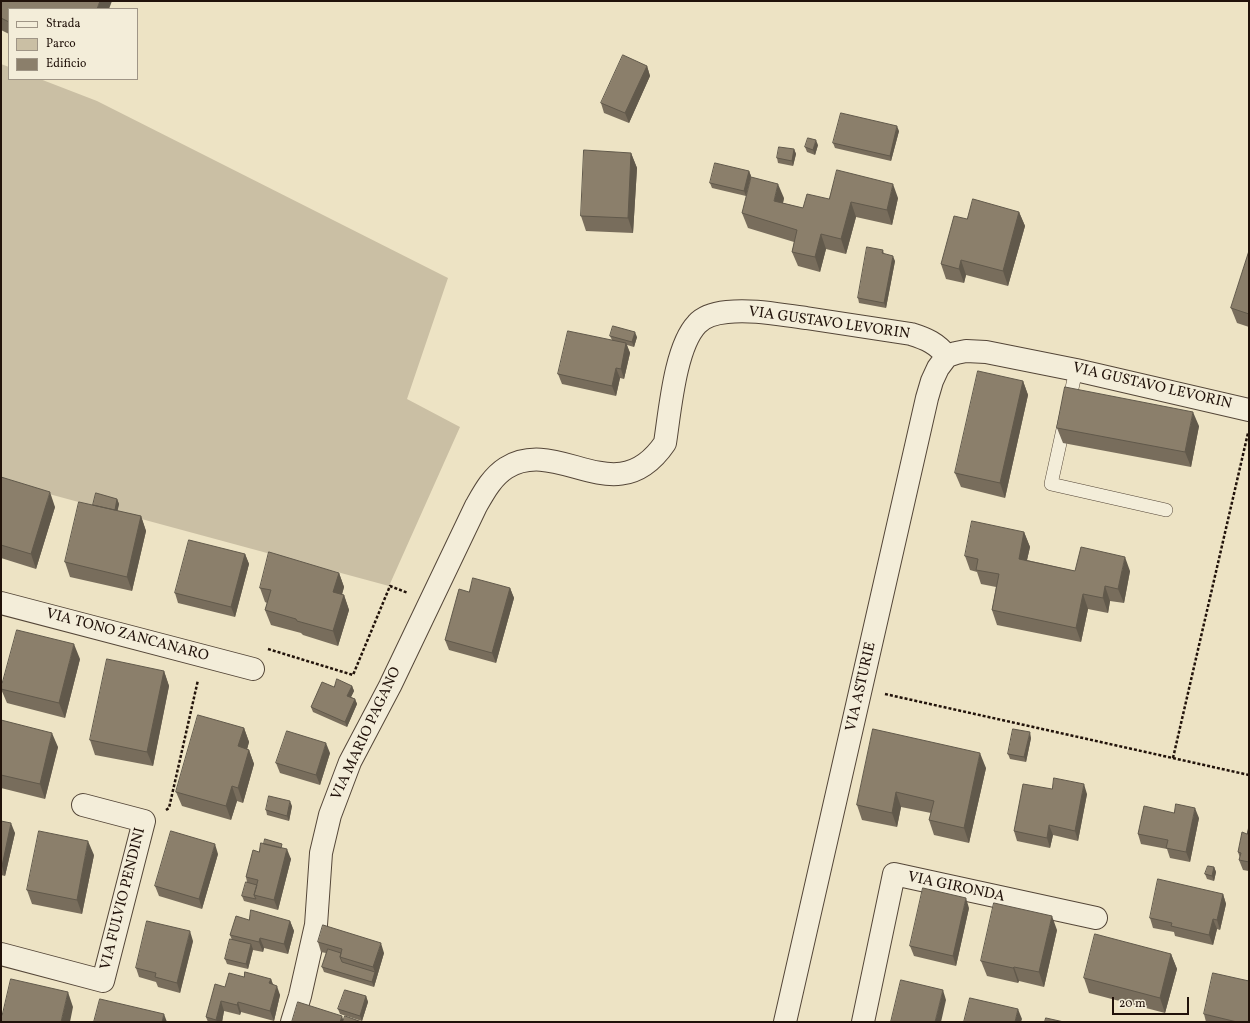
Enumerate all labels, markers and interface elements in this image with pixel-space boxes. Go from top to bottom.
legend [8,8,138,80]
text: Strada [46,16,81,32]
text: Parco [46,36,76,52]
text: Edificio [46,56,86,72]
street label: VIA GUSTAVO LEVORIN [747,304,911,344]
street label: VIA GUSTAVO LEVORIN [1071,360,1233,414]
street label: VIA TONO ZANCANARO [44,606,210,666]
street label: VIA ASTURIE [843,641,881,733]
street label: VIA MARIO PAGANO [328,665,406,803]
street label: VIA FULVIO PENDINI [98,826,150,972]
street label: VIA GIRONDA [906,869,1006,907]
scale bar [1114,989,1191,1015]
text: 20 m [1119,996,1146,1012]

